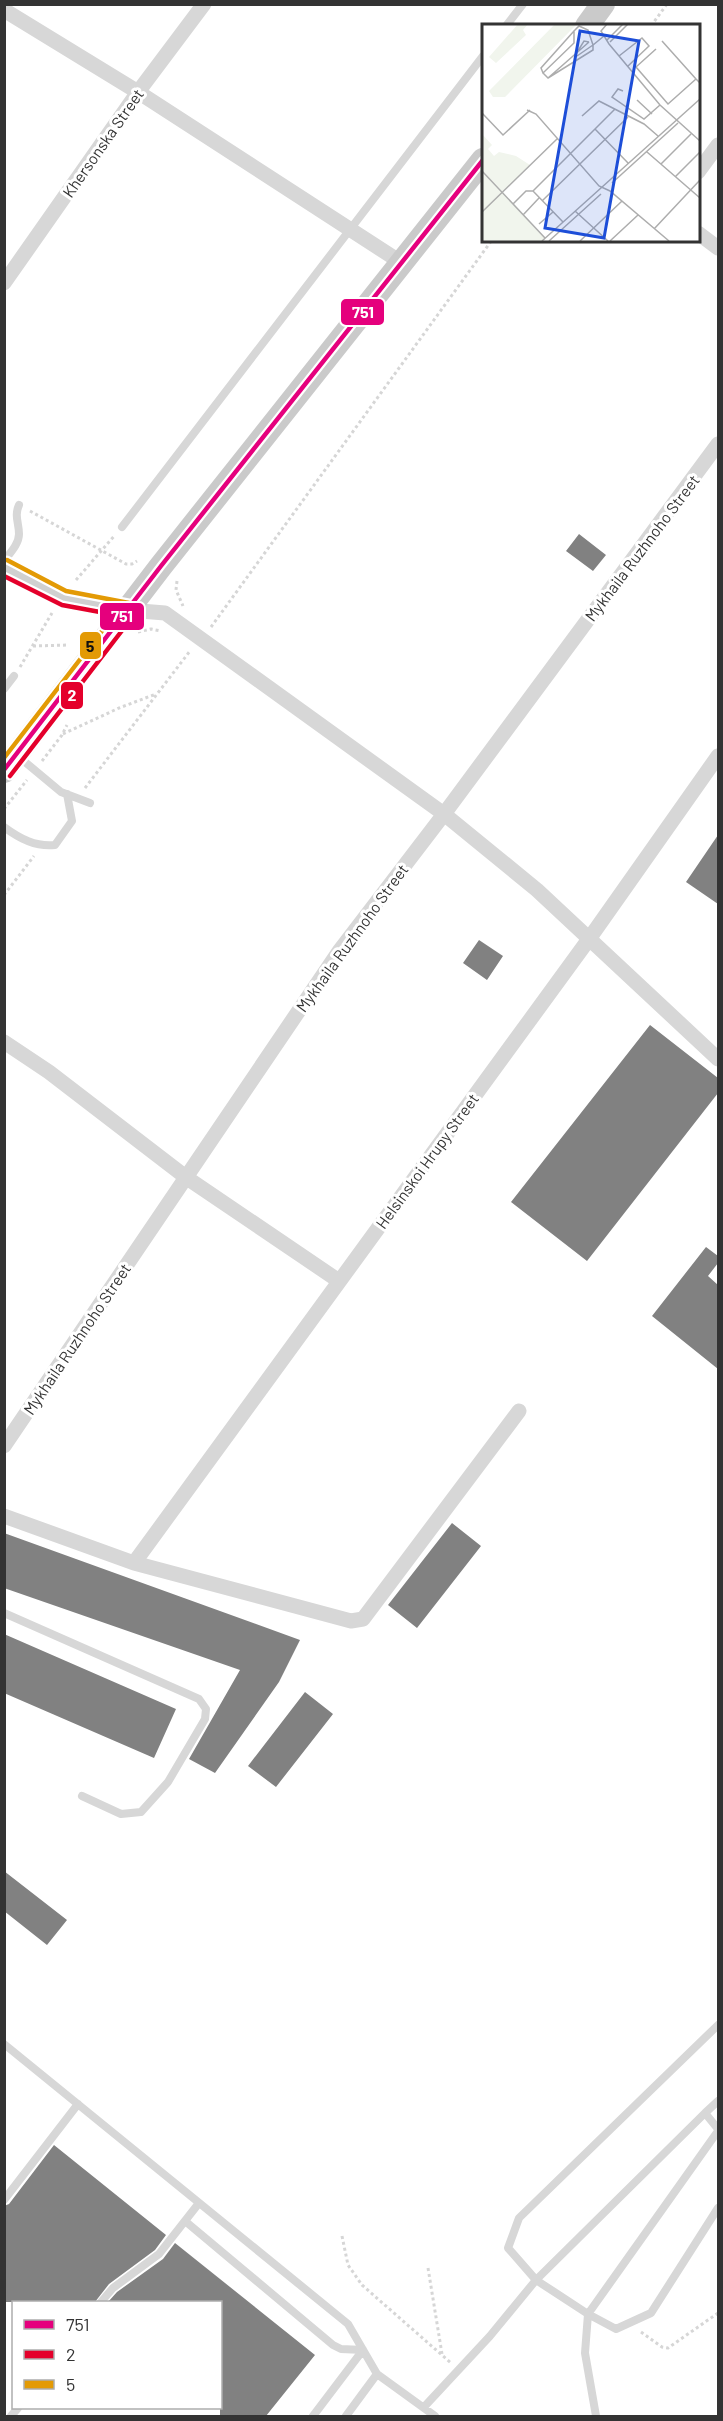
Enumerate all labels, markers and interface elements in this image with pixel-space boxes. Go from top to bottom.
inset map [482,24,699,242]
street label: Khersonska Street [58,85,147,201]
line badge: 751 [340,298,385,326]
text: 751 [352,302,374,321]
street label: Mykhaila Ruzhnoho Street [580,471,703,625]
line badge: 751 [99,602,145,631]
text: 751 [111,606,133,625]
line badge: 5 [79,631,102,660]
text: 5 [86,636,95,655]
line badge: 2 [60,681,84,710]
text: 2 [68,685,77,704]
street label: Mykhaila Ruzhnoho Street [292,860,412,1015]
street label: Helsinskoi Hrupy Street [371,1089,482,1232]
street label: Mykhaila Ruzhnoho Street [19,1260,134,1418]
legend [12,2301,222,2409]
text: 751 [66,2313,90,2335]
text: 2 [66,2343,76,2365]
text: 5 [66,2373,75,2395]

